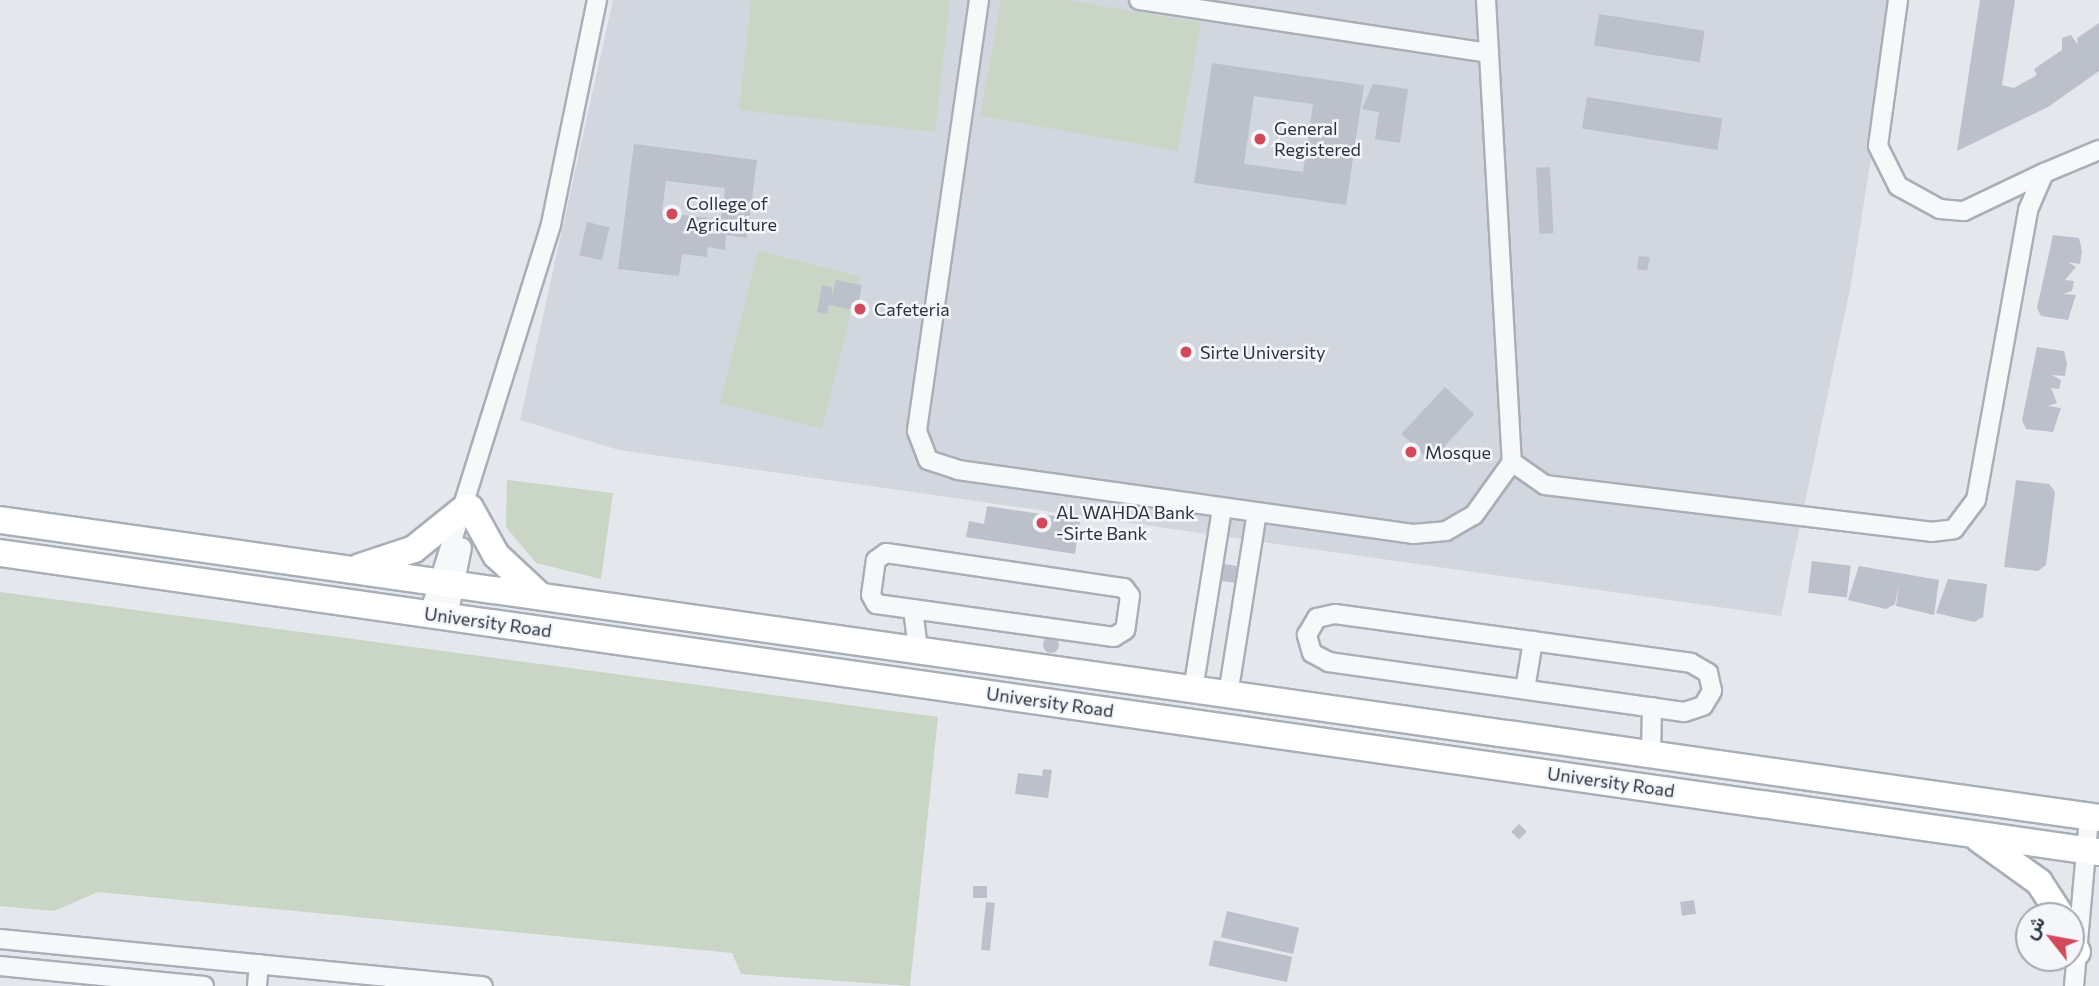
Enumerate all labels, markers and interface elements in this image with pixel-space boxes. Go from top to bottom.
place label: General Registered [1274,118,1361,160]
marker: General Registered [1252,131,1268,147]
place label: College of Agriculture [686,193,777,235]
marker: College of Agriculture [664,206,680,222]
place label: Cafeteria [874,298,950,320]
marker: Cafeteria [852,301,868,317]
place label: Sirte University [1200,341,1325,363]
marker: Sirte University [1178,344,1194,360]
place label: Mosque [1425,441,1491,463]
marker: Mosque [1403,444,1419,460]
place label: AL WAHDA Bank -Sirte Bank [1056,502,1195,544]
marker: AL WAHDA Bank -Sirte Bank [1034,515,1050,531]
street label: University Road [423,602,553,642]
street label: University Road [985,682,1115,722]
street label: University Road [1546,762,1676,802]
north arrow [2015,902,2085,972]
text: ش [2018,911,2049,943]

